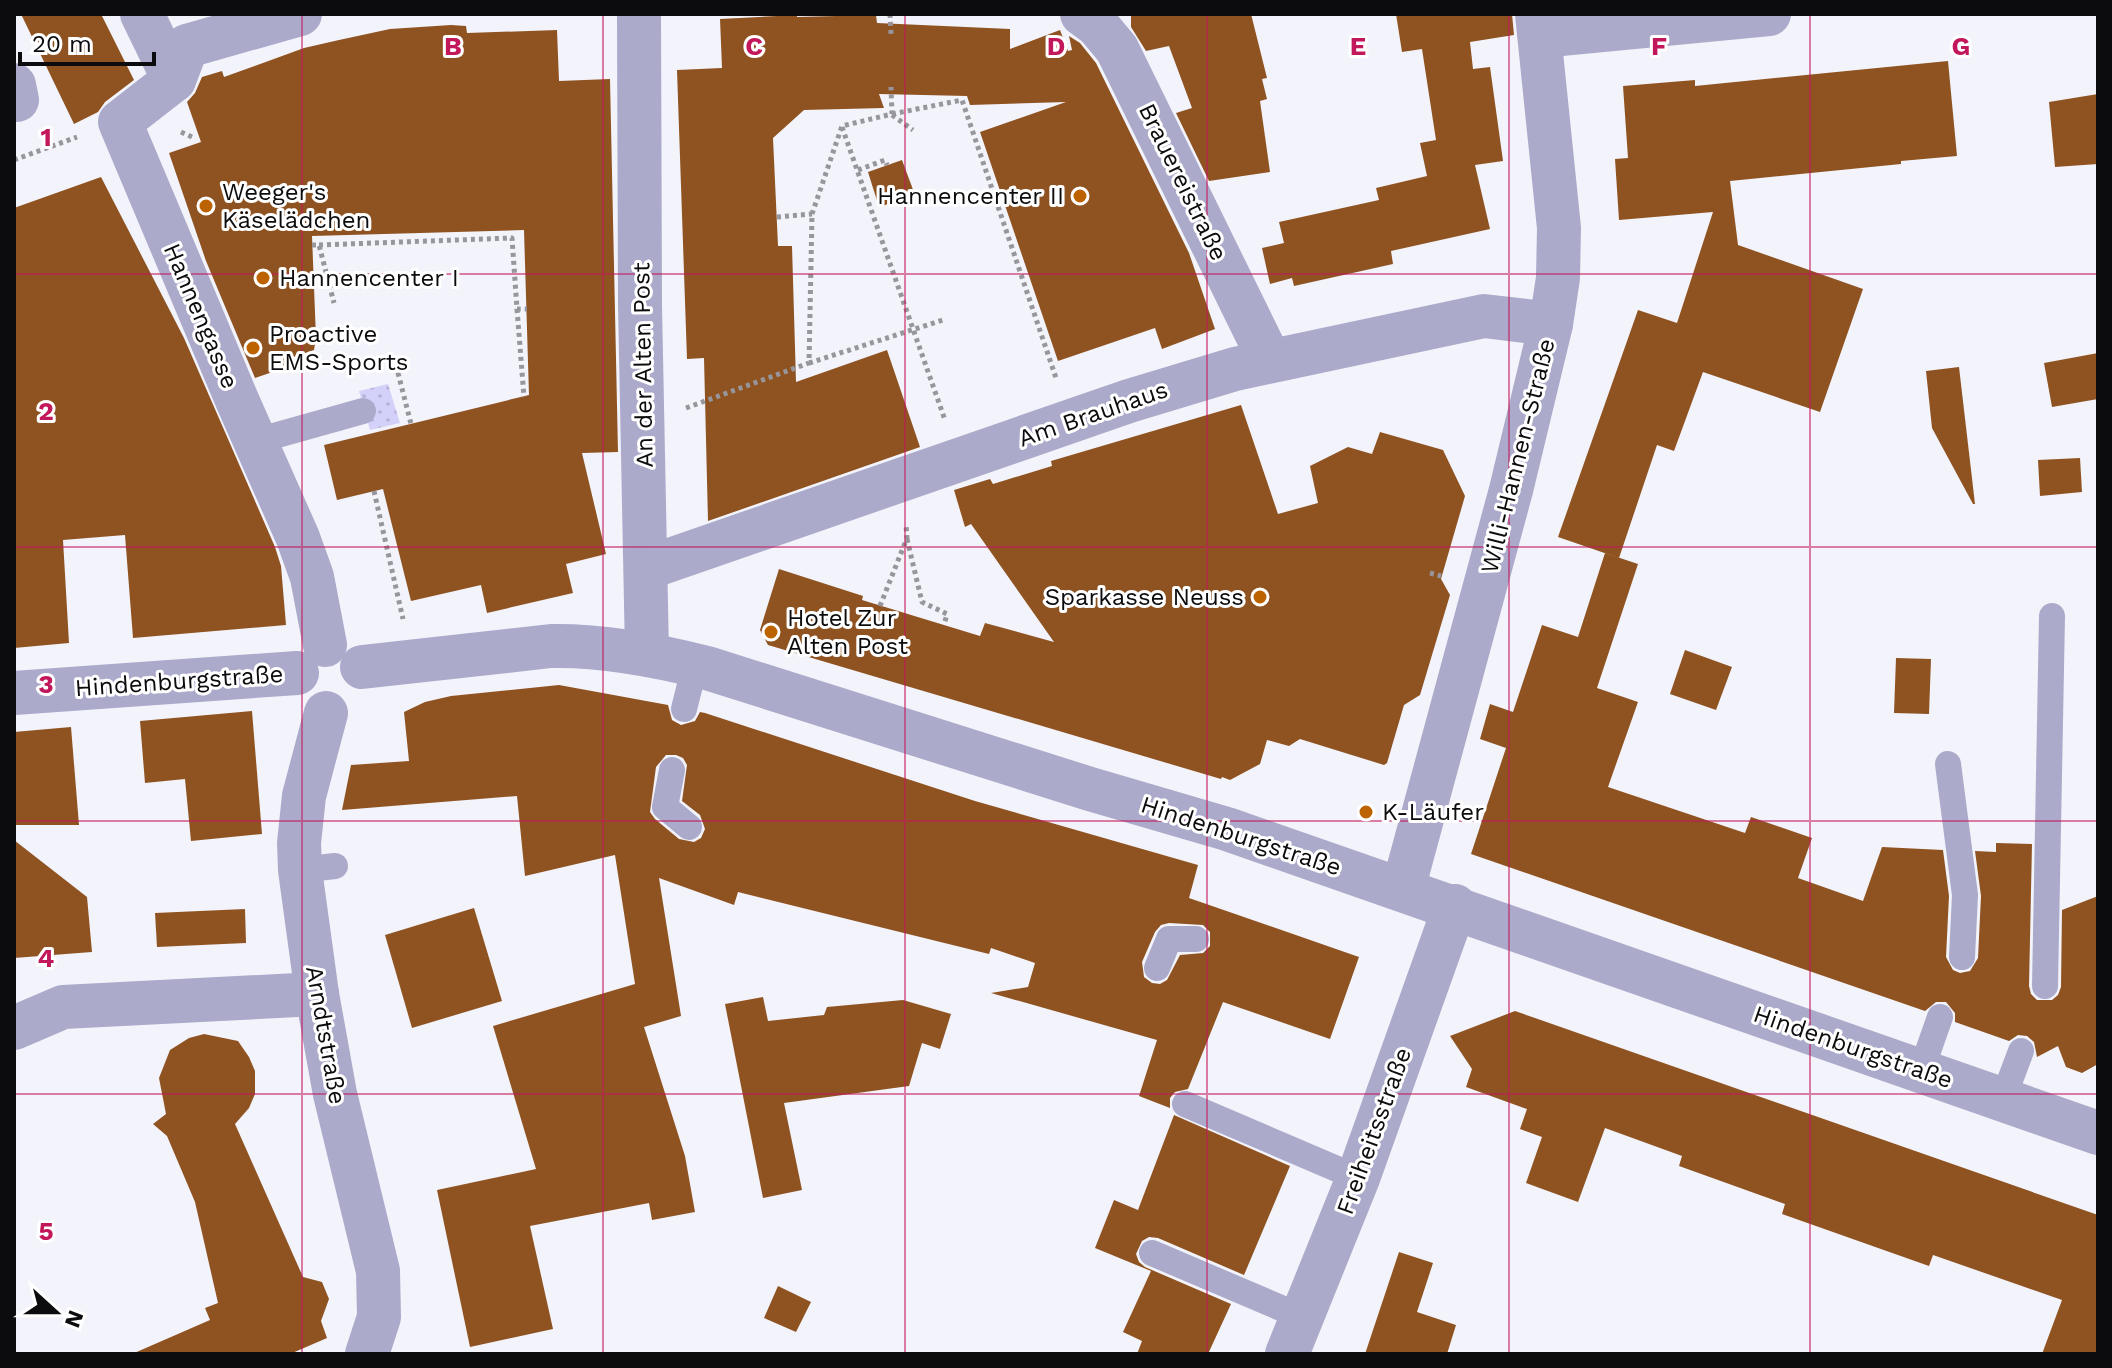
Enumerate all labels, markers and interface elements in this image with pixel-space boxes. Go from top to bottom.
scale bar [20,16,154,66]
text: 20 m [32,30,92,58]
text: B [444,31,462,61]
text: C [745,31,763,61]
text: D [1047,31,1065,61]
text: E [1350,31,1366,61]
text: F [1651,31,1667,61]
text: G [1952,31,1970,61]
street label: Brauereistraße [1133,99,1233,265]
text: 1 [40,122,52,152]
place label: Weeger's Käselädchen [222,178,370,234]
place label: Hannencenter II [877,182,1064,210]
marker: Hannencenter II [1071,187,1089,205]
marker: Weeger's Käselädchen [197,197,215,215]
street label: Hannengasse [158,239,244,393]
street label: An der Alten Post [627,262,659,468]
place label: Hannencenter I [279,264,459,292]
marker: Hannencenter I [254,269,272,287]
place label: Proactive EMS-Sports [269,320,408,376]
street label: Willi-Hannen-Straße [1475,336,1561,576]
marker: Proactive EMS-Sports [244,339,262,357]
street label: Am Brauhaus [1015,375,1171,453]
text: 2 [38,396,54,426]
place label: Sparkasse Neuss [1045,583,1244,611]
marker: Sparkasse Neuss [1251,588,1269,606]
place label: Hotel Zur Alten Post [787,604,908,660]
marker: Hotel Zur Alten Post [762,623,780,641]
street label: Hindenburgstraße [74,660,284,702]
text: 3 [38,669,54,699]
street label: Hindenburgstraße [1137,790,1345,882]
place label: K-Läufer [1382,798,1484,826]
marker: K-Läufer [1357,803,1375,821]
text: 4 [38,943,55,973]
street label: Arndtstraße [300,964,352,1106]
street label: Hindenburgstraße [1750,1000,1956,1094]
street label: Freiheitsstraße [1331,1044,1417,1218]
text: 5 [38,1216,54,1246]
north arrow [16,1272,96,1352]
text: N [60,1307,89,1331]

